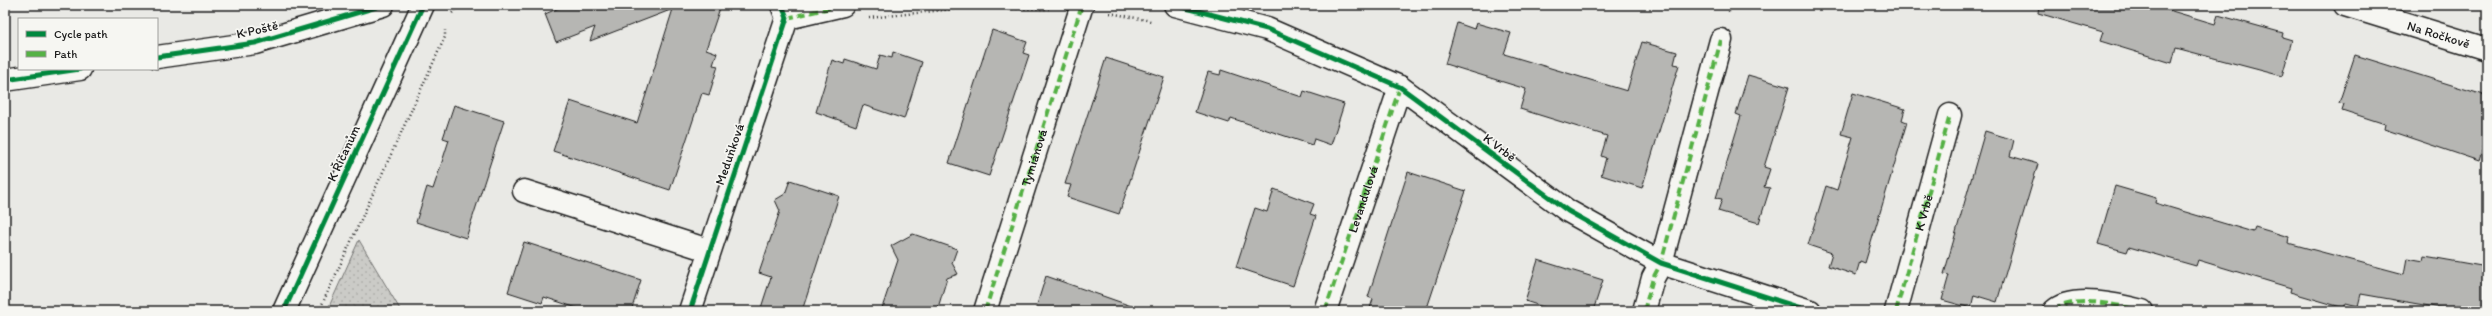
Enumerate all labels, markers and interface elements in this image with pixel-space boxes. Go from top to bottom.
street label: K Poště [235,17,279,42]
legend [18,18,158,70]
street label: Na Ročkově [2405,18,2472,51]
text: Cycle path [54,27,108,41]
text: Path [54,47,77,61]
street label: Meduňková [712,121,747,187]
street label: K Říčanům [324,122,363,184]
street label: Tymiánová [1018,127,1050,188]
street label: K Vrbě [1480,130,1519,165]
street label: Levandulová [1345,164,1381,235]
street label: K Vrbě [1911,193,1936,233]

